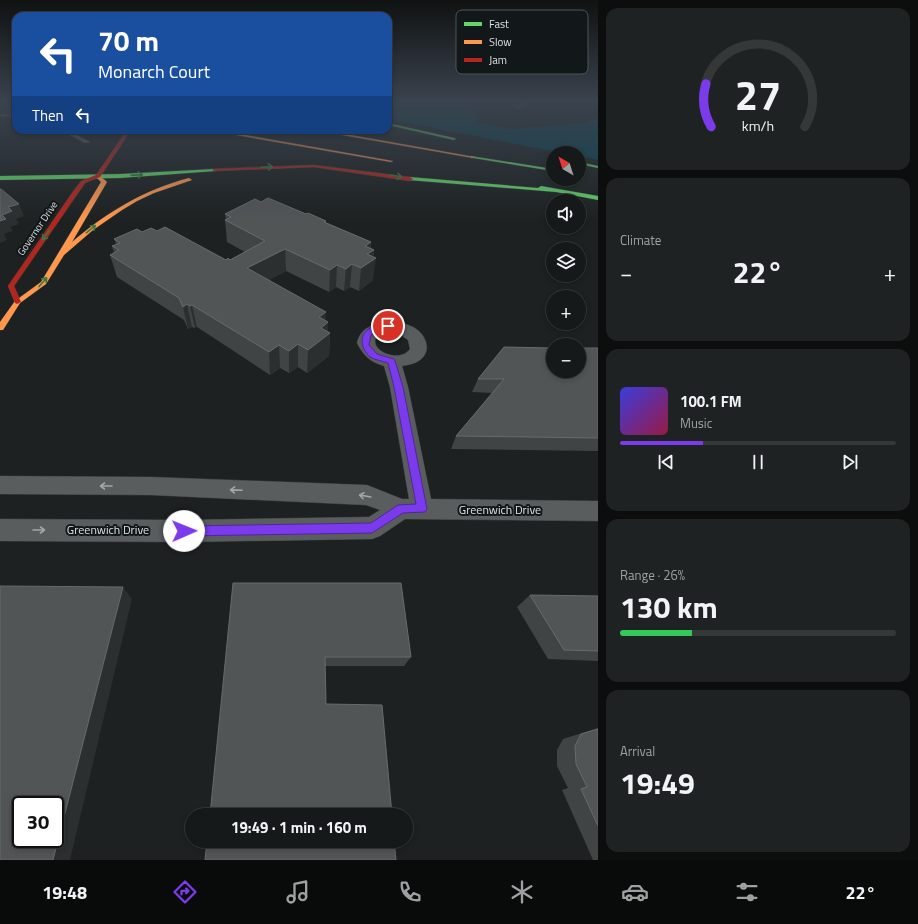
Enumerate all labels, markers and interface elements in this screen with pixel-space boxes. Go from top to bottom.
legend [456,10,588,74]
text: Fast [489,16,509,32]
text: 70 m [98,19,159,62]
icon: left [32,28,84,80]
text: Slow [489,34,512,50]
text: Jam [489,52,507,68]
text: Monarch Court [98,58,210,85]
text: 27 [735,63,781,126]
text: Then [32,104,64,127]
icon: left [72,104,94,126]
text: km/h [742,115,774,137]
north arrow [546,146,586,186]
map controls [546,146,586,378]
one-way arrow [260,163,273,170]
one-way arrow [130,172,143,179]
one-way arrow [389,172,402,180]
button: sound [546,194,586,234]
street label: Governor Drive [14,198,61,258]
one-way arrow [86,224,97,233]
one-way arrow [42,229,50,240]
text: Climate [620,230,661,250]
button: layers [546,242,586,282]
text: 22° [733,249,783,295]
text: − [620,256,632,290]
text: + [884,256,896,290]
one-way arrow [39,277,48,287]
button: + [546,290,586,330]
pin [371,309,405,343]
icon: arrive [377,315,399,337]
button: − [546,338,586,378]
text: 100.1 FM [680,390,742,413]
text: Music [680,413,712,433]
icon: previous [655,451,677,473]
icon: pause [747,451,769,473]
icon: next [839,451,861,473]
one-way arrow [100,482,113,490]
one-way arrow [230,486,243,493]
one-way arrow [359,491,372,499]
street label: Greenwich Drive [459,500,541,519]
position arrow [163,510,205,552]
street label: Greenwich Drive [67,520,149,539]
one-way arrow [32,526,45,534]
text: Range · 26% [620,565,685,585]
text: 130 km [620,584,718,630]
text: Arrival [620,741,655,761]
text: 19:49 [620,760,695,806]
speed limit sign: 30 [12,796,64,848]
text: 19:49 · 1 min · 160 m [231,816,367,839]
icon: directions [171,878,199,906]
icon: music [284,878,312,906]
icon: phone [396,878,424,906]
icon: climate [508,878,536,906]
icon: car [621,878,649,906]
icon: filters [733,878,761,906]
text: 19:48 [42,879,87,906]
text: 22° [846,879,876,906]

